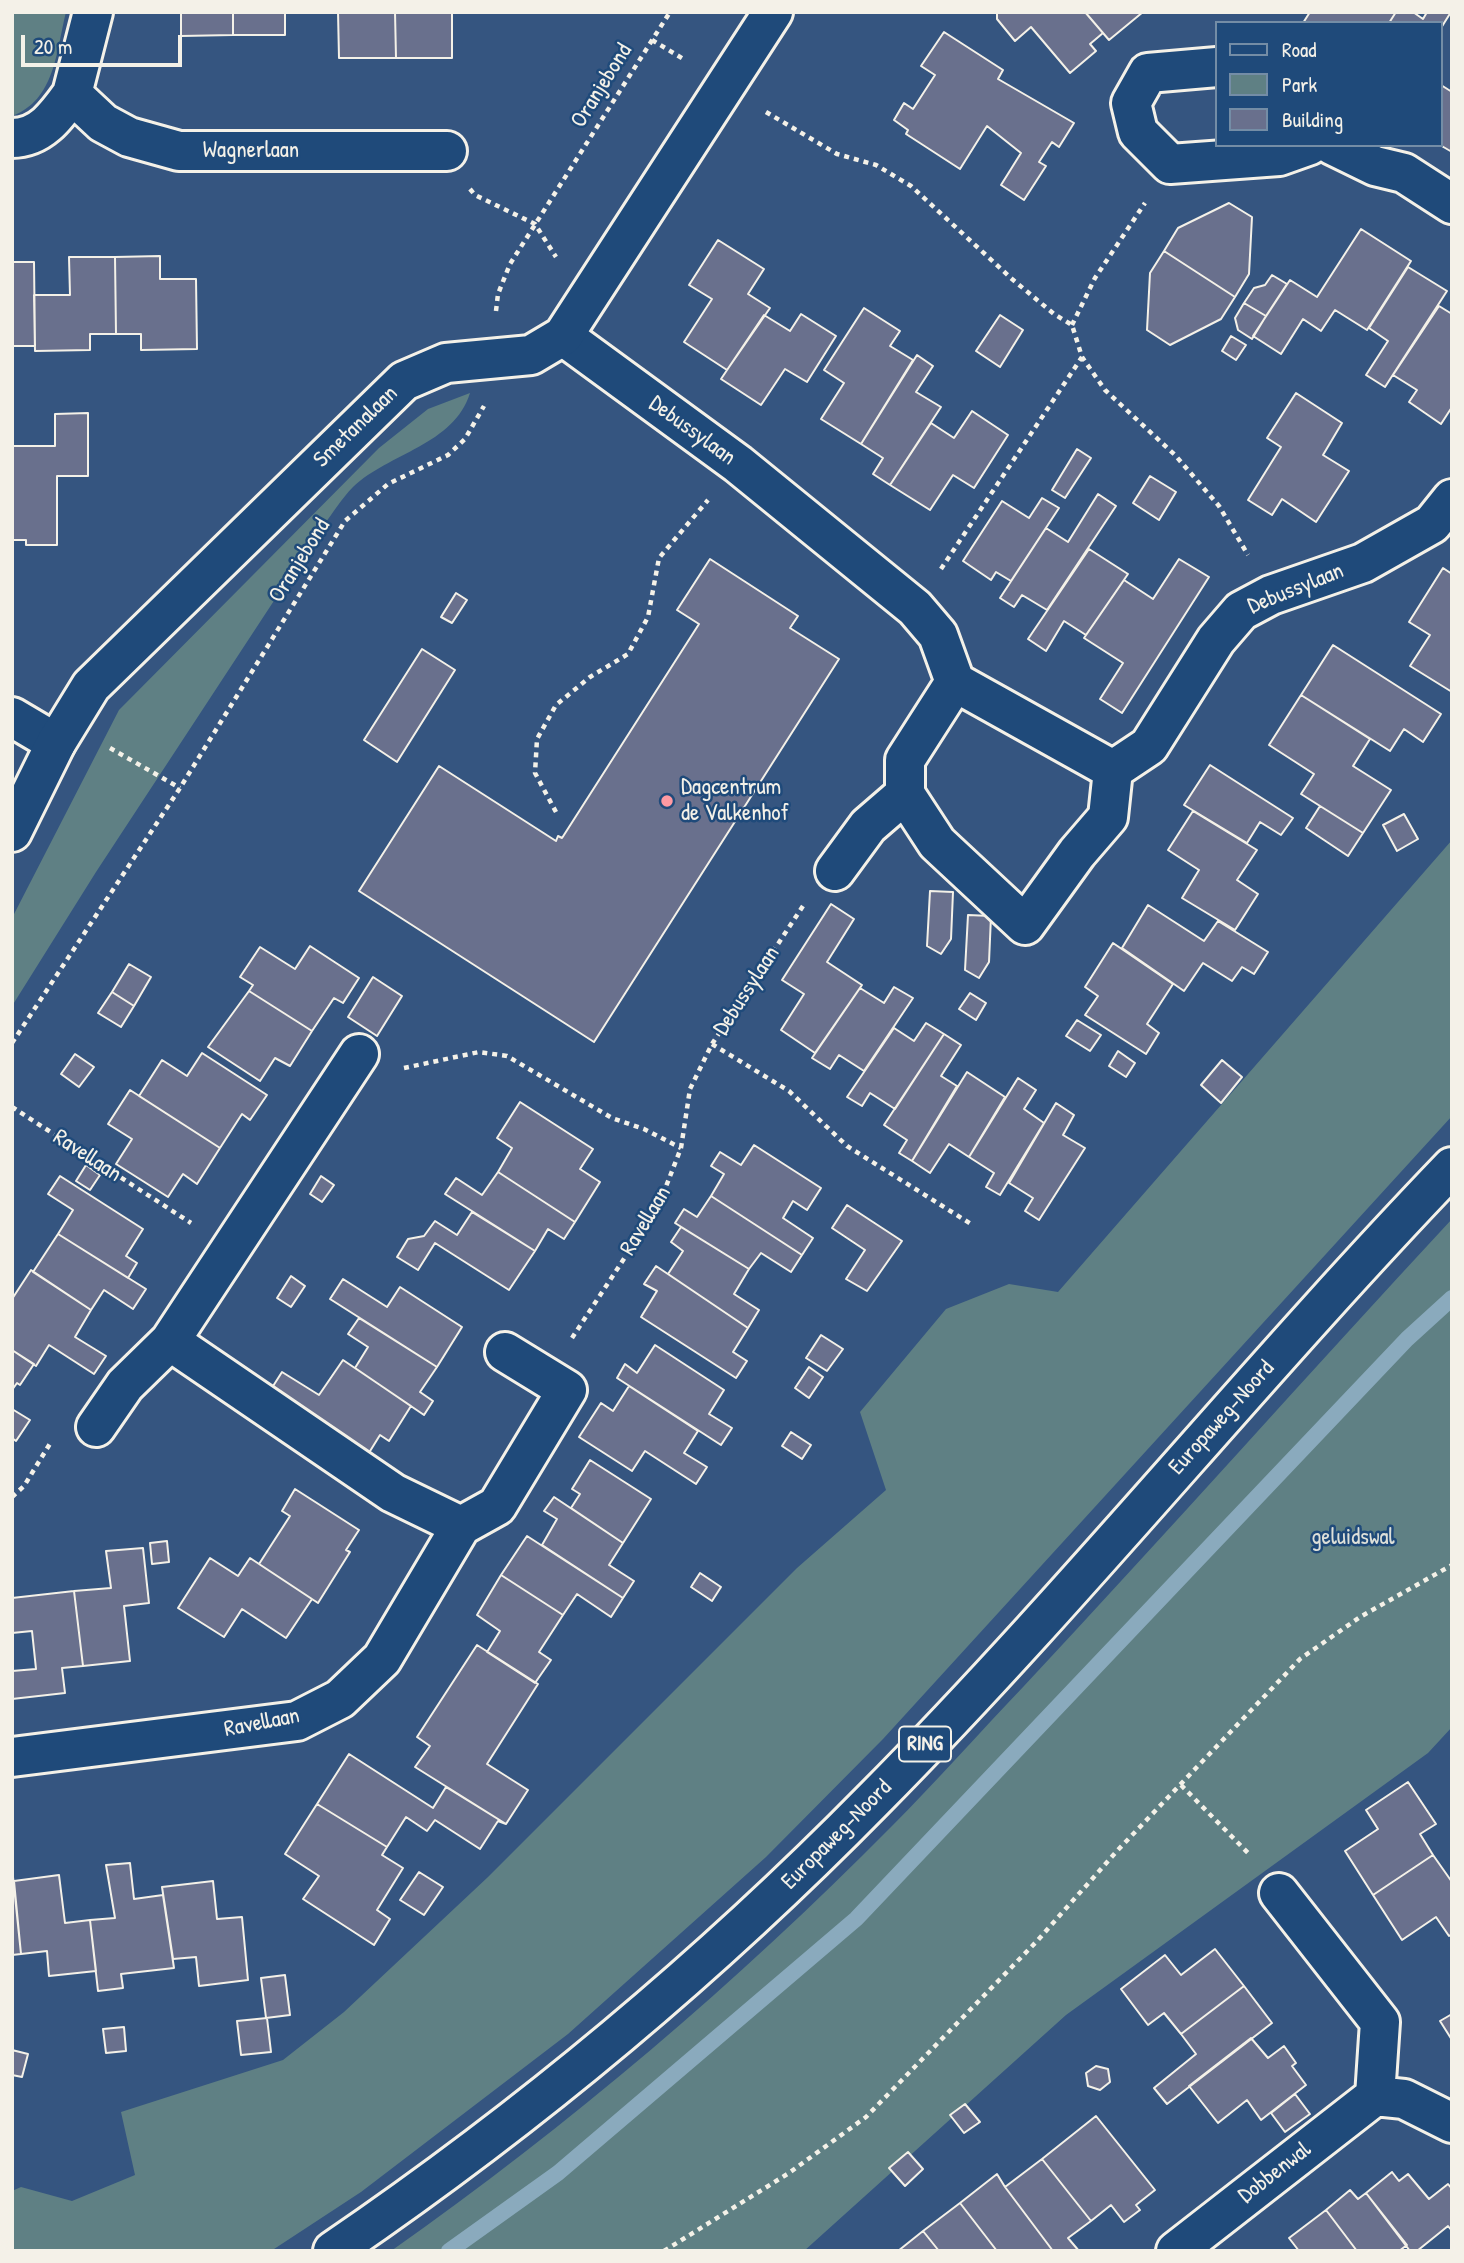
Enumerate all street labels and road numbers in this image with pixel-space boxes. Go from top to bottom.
street label: Oranjebond [565,39,639,133]
street label: Wagnerlaan [203,137,299,165]
street label: Smetanalaan [308,380,404,474]
street label: Debussylaan [643,390,741,472]
street label: Oranjebond [263,514,337,608]
street label: Debussylaan [1244,557,1348,621]
street label: Debussylaan [708,941,786,1041]
street label: Ravellaan [48,1124,126,1188]
street label: Ravellaan [615,1181,677,1261]
street label: Europaweg-Noord [1163,1355,1281,1481]
street label: Ravellaan [222,1702,302,1744]
road number: RING [899,1726,951,1762]
street label: Europaweg-Noord [776,1774,898,1896]
street label: Dobbenwal [1233,2136,1317,2210]

